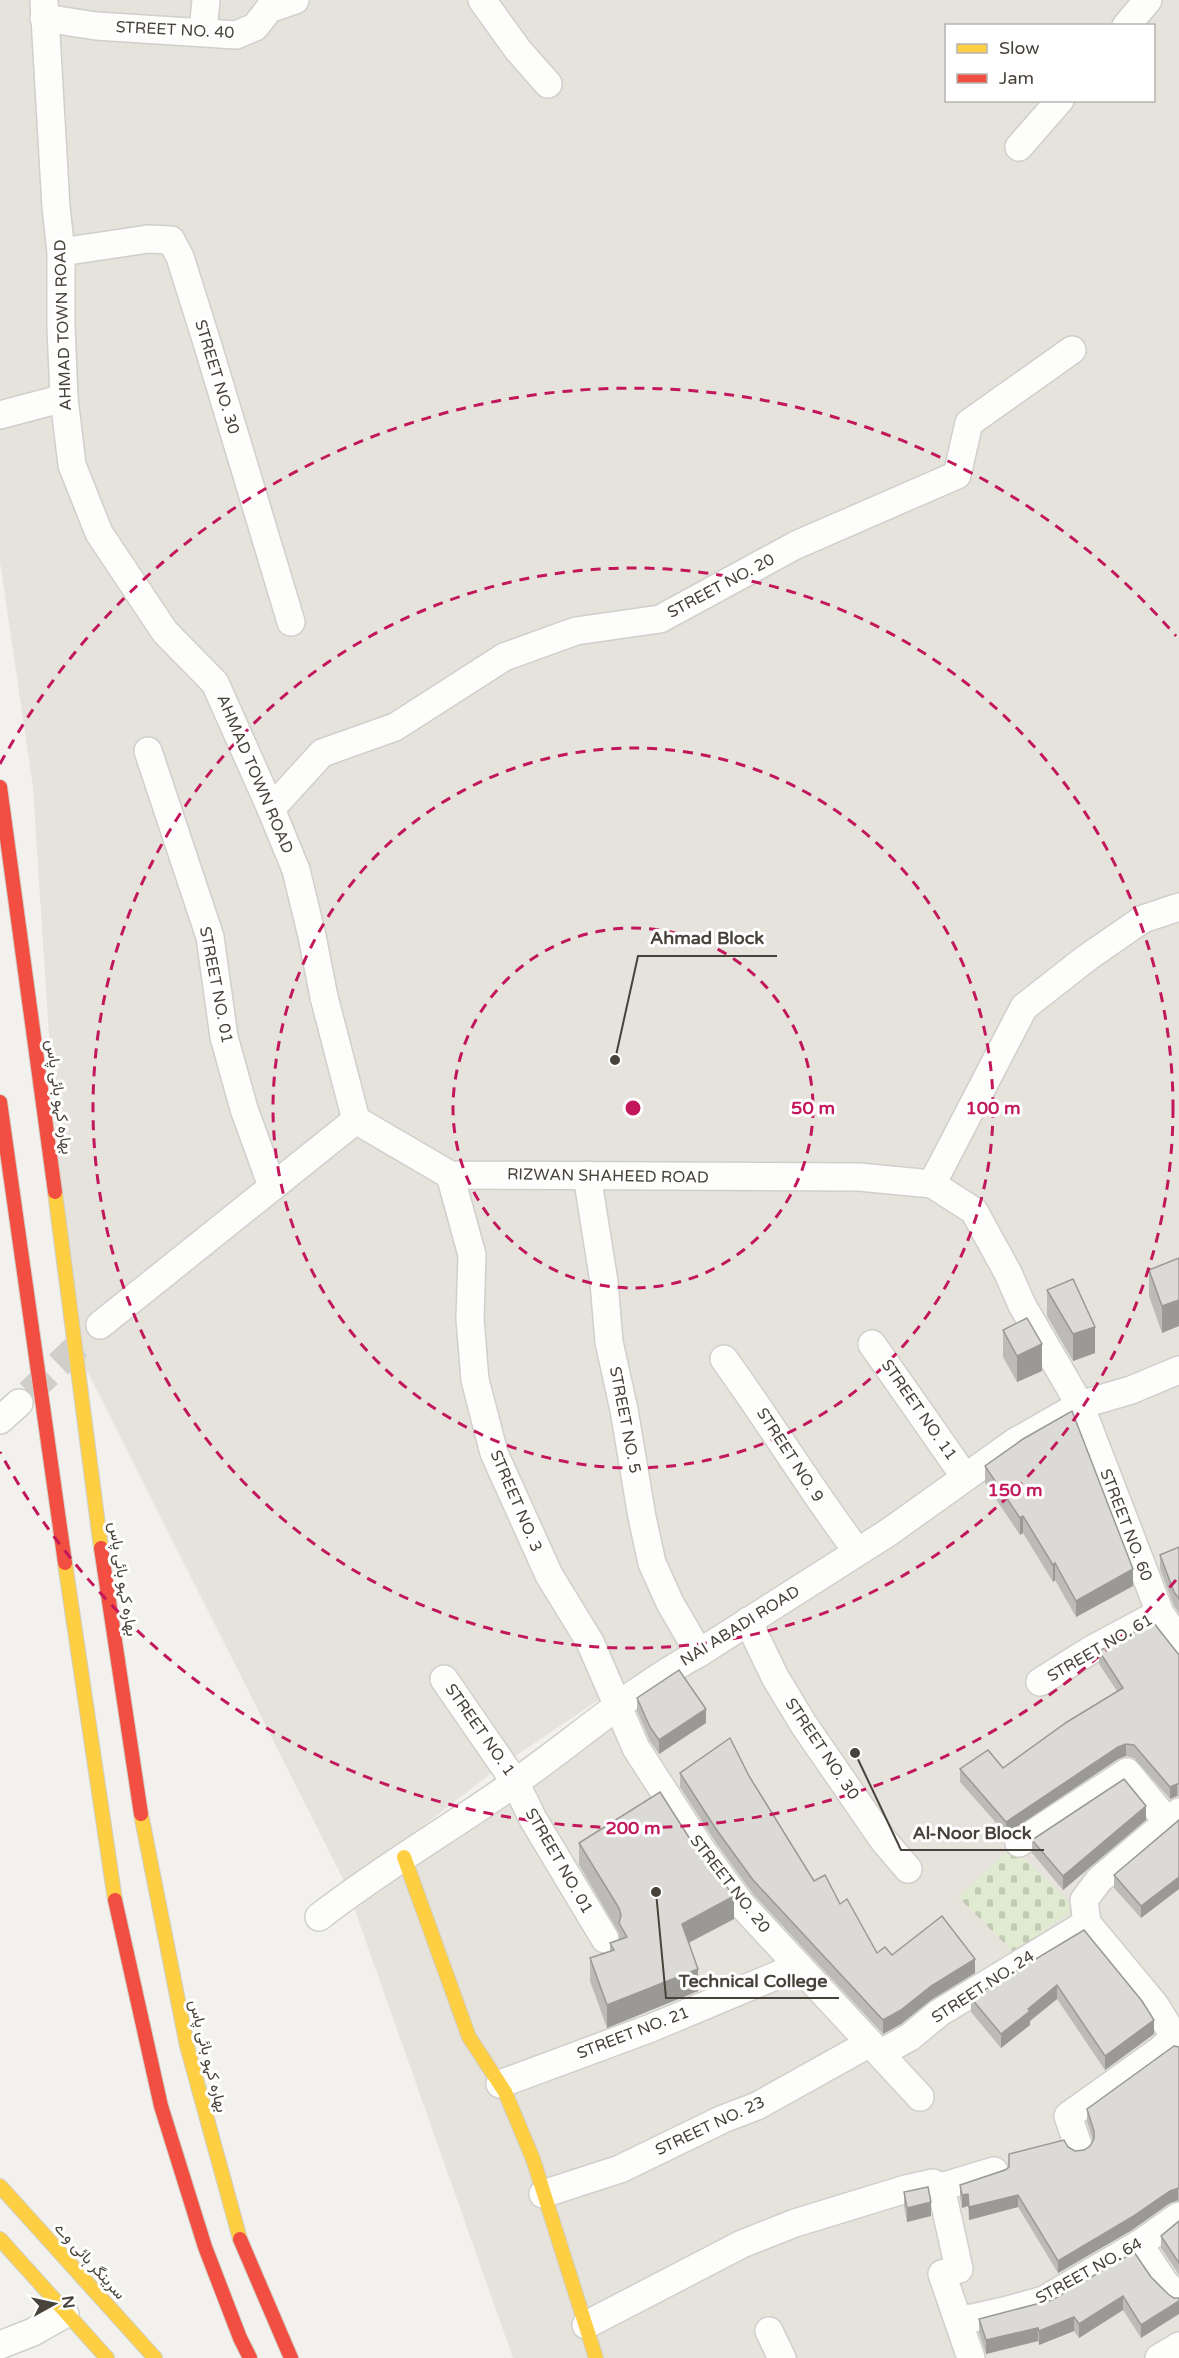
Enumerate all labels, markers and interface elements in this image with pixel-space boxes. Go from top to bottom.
street label: STREET NO. 40 [115,17,235,43]
legend [945,24,1155,102]
text: Slow [999,37,1040,59]
text: Jam [999,67,1034,89]
street label: AHMAD TOWN ROAD [50,239,76,411]
street label: STREET NO. 30 [190,317,244,437]
street label: STREET NO. 20 [664,549,778,623]
street label: AHMAD TOWN ROAD [212,691,298,857]
callout: Ahmad Block [638,920,777,956]
street label: STREET NO. 01 [195,925,237,1045]
text: Ahmad Block [650,927,764,949]
street label: بھارہ کہو بائی پاس [40,1038,77,1156]
text: 50 m [791,1097,835,1119]
text: 100 m [965,1097,1021,1119]
centre of rings [623,1098,643,1118]
street label: RIZWAN SHAHEED ROAD [507,1164,709,1188]
street label: STREET NO. 11 [877,1356,961,1464]
street label: STREET NO. 5 [605,1365,645,1475]
street label: STREET NO. 9 [752,1404,828,1506]
street label: STREET NO. 3 [486,1447,546,1555]
street label: STREET NO. 60 [1095,1466,1157,1584]
text: 150 m [987,1479,1043,1501]
street label: بھارہ کہو بائی پاس [103,1520,142,1638]
street label: NAI ABADI ROAD [676,1581,804,1671]
street label: STREET NO. 61 [1044,1610,1156,1686]
street label: STREET NO. 1 [441,1680,519,1780]
street label: STREET NO. 30 [781,1694,863,1804]
street label: STREET NO. 01 [521,1805,597,1917]
callout: Al-Noor Block [901,1814,1044,1850]
text: 200 m [605,1817,661,1839]
text: Al-Noor Block [913,1822,1032,1844]
street label: STREET NO. 20 [686,1831,774,1937]
street label: STREET NO. 24 [928,1946,1038,2028]
callout: Technical College [666,1962,839,1998]
text: Technical College [678,1970,827,1992]
street label: بھارہ کہو بائی پاس [183,1998,232,2115]
street label: STREET NO. 21 [574,2002,692,2064]
street label: STREET NO. 23 [652,2092,768,2160]
street label: سرینگر ہائی وے [50,2218,130,2304]
street label: STREET NO. 64 [1032,2234,1146,2308]
north arrow [24,2274,84,2334]
text: N [57,2294,79,2310]

